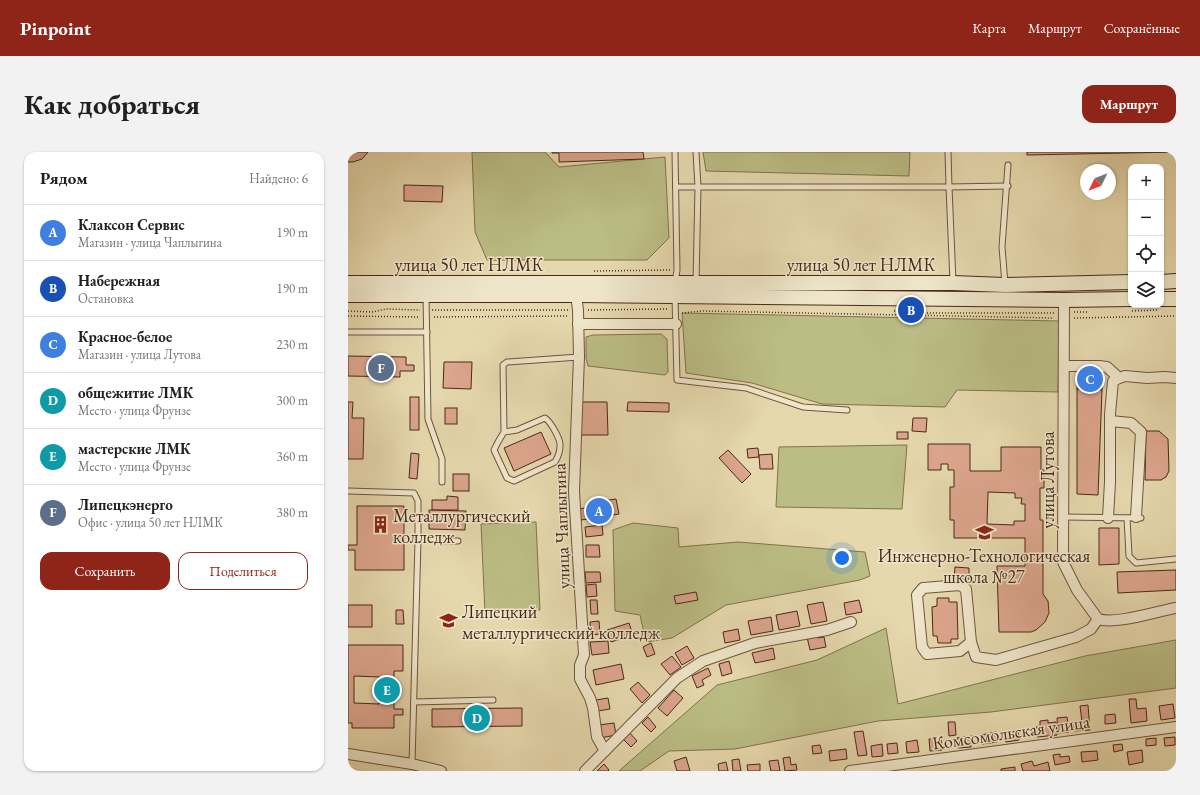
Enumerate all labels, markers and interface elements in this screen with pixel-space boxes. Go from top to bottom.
text: Pinpoint [20,16,91,41]
text: Карта [973,19,1006,37]
text: Маршрут [1028,19,1082,37]
text: Сохранённые [1104,19,1180,37]
button: Маршрут [1082,85,1176,123]
text: Как добраться [24,86,200,122]
north arrow [1080,164,1116,200]
map controls [1128,164,1164,308]
button: + [1128,164,1164,200]
text: Рядом [40,167,88,189]
text: Найдено: 6 [249,170,308,187]
button: − [1128,200,1164,236]
text: Клаксон Сервис [78,215,185,234]
text: A [48,224,58,241]
text: 190 m [277,224,308,241]
text: Магазин · улица Чаплыгина [78,234,222,251]
button: locate [1128,236,1164,272]
street label: улица 50 лет НЛМК [395,253,543,276]
street label: улица 50 лет НЛМК [787,253,935,276]
text: Набережная [78,271,160,290]
button: layers [1128,272,1164,308]
text: B [49,280,57,297]
text: 190 m [277,280,308,297]
text: Остановка [78,290,134,307]
pin: B [898,295,924,325]
text: Красное-белое [78,327,172,346]
text: C [48,336,58,353]
text: 230 m [277,336,308,353]
text: Магазин · улица Лутова [78,346,201,363]
pin: F [368,353,394,383]
pin: C [1077,364,1103,394]
text: общежитие ЛМК [78,383,193,402]
text: D [48,392,58,409]
text: 300 m [277,392,308,409]
text: Место · улица Фрунзе [78,402,191,419]
street label: улица Лутова [1036,430,1059,529]
text: мастерские ЛМК [78,439,191,458]
text: E [49,448,57,465]
text: 360 m [277,448,308,465]
text: Место · улица Фрунзе [78,458,191,475]
street label: улица Чаплыгина [547,462,575,589]
text: Липецкэнерго [78,495,173,514]
pin: A [586,496,612,526]
text: F [49,504,57,521]
text: 380 m [277,504,308,521]
place label: Металлургический колледж [393,504,531,548]
text: Офис · улица 50 лет НЛМК [78,514,223,531]
building icon: Металлургический колледж [370,515,390,535]
school or university icon: Инженерно-Технологическая школа №27 [974,523,994,543]
place label: Инженерно-Технологическая школа №27 [878,544,1090,588]
your location [832,548,852,568]
button: Сохранить [40,552,170,590]
button: Поделиться [178,552,308,590]
place label: Липецкий металлургический колледж [462,600,661,644]
school or university icon: Липецкий металлургический колледж [439,611,459,631]
pin: E [374,675,400,705]
pin: D [464,703,490,733]
street label: Комсомольская улица [931,709,1092,754]

